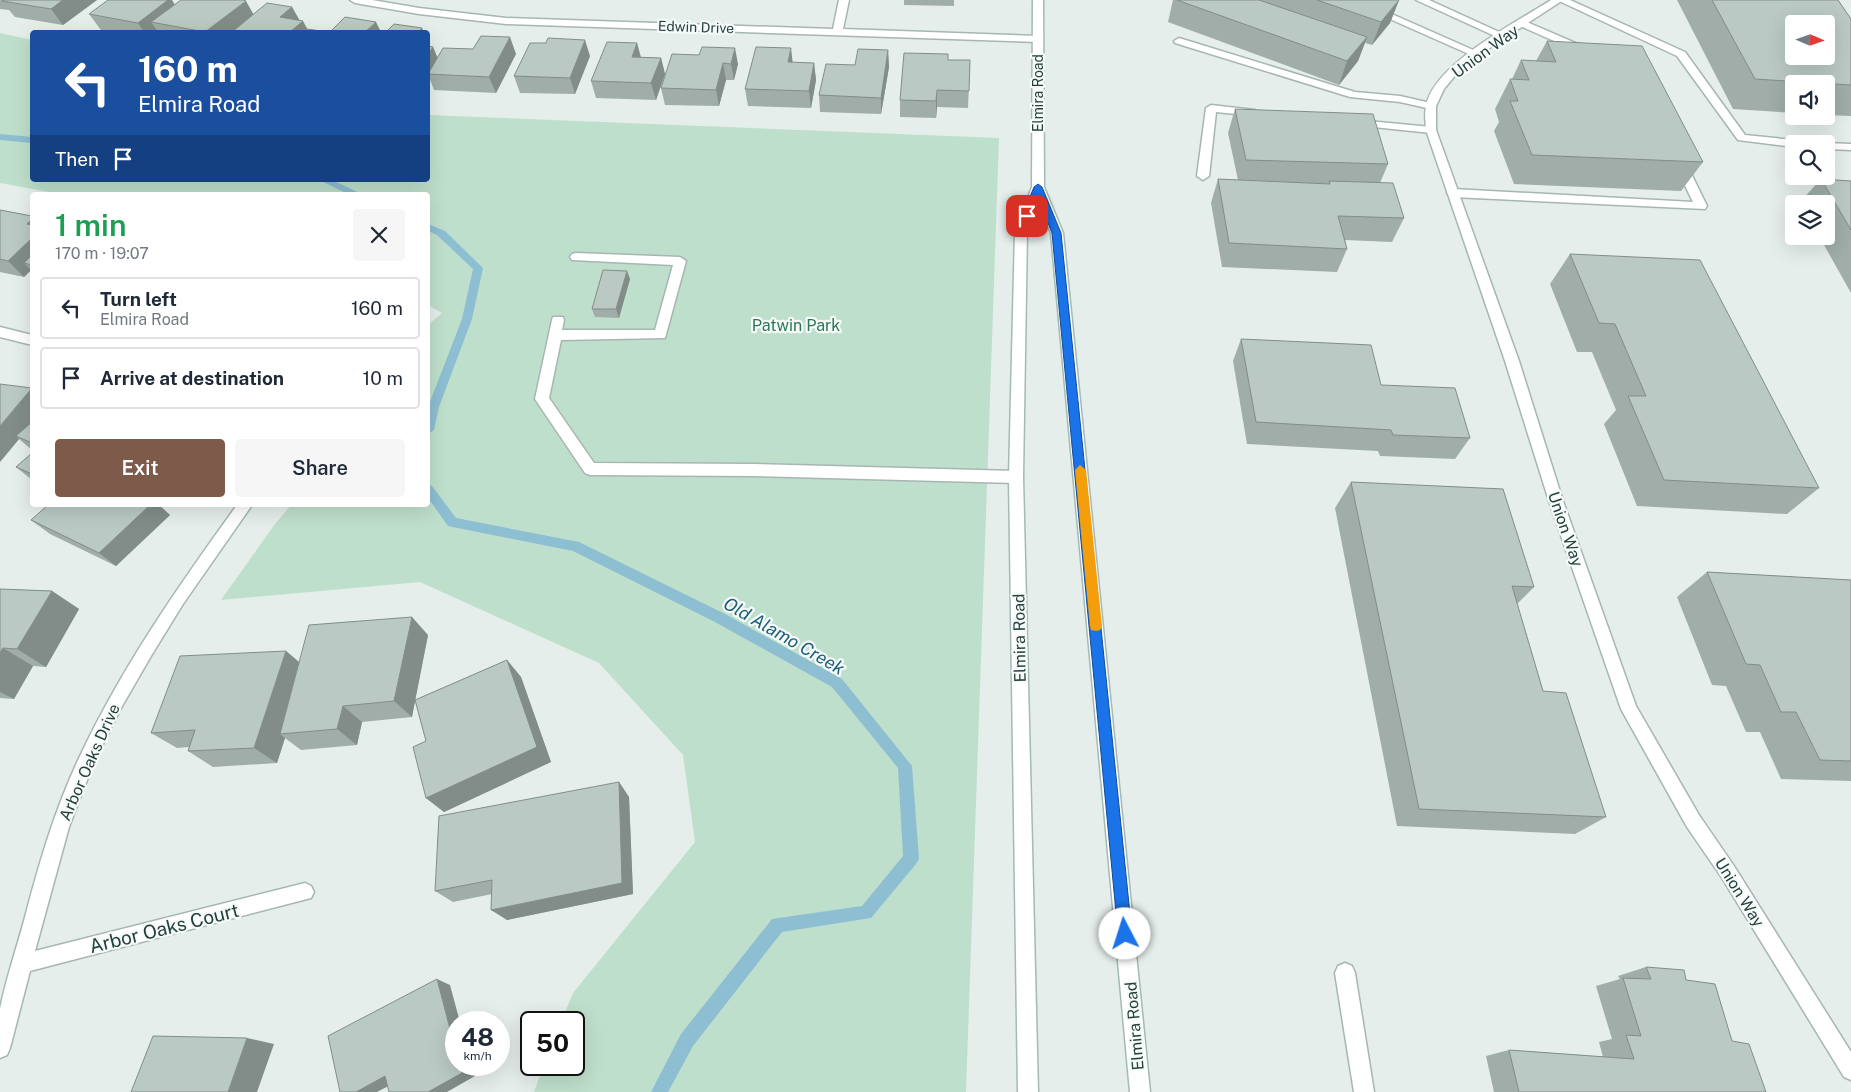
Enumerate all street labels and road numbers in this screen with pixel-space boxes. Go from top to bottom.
street label: Edwin Drive [658,18,735,36]
street label: Union Way [1448,21,1523,82]
street label: Elmira Road [1030,54,1046,132]
street label: Union Way [1544,489,1587,569]
street label: Elmira Road [1009,593,1030,683]
street label: Arbor Oaks Drive [55,701,124,824]
street label: Union Way [1711,854,1769,931]
street label: Arbor Oaks Court [87,899,241,957]
street label: Elmira Road [1121,981,1148,1071]

